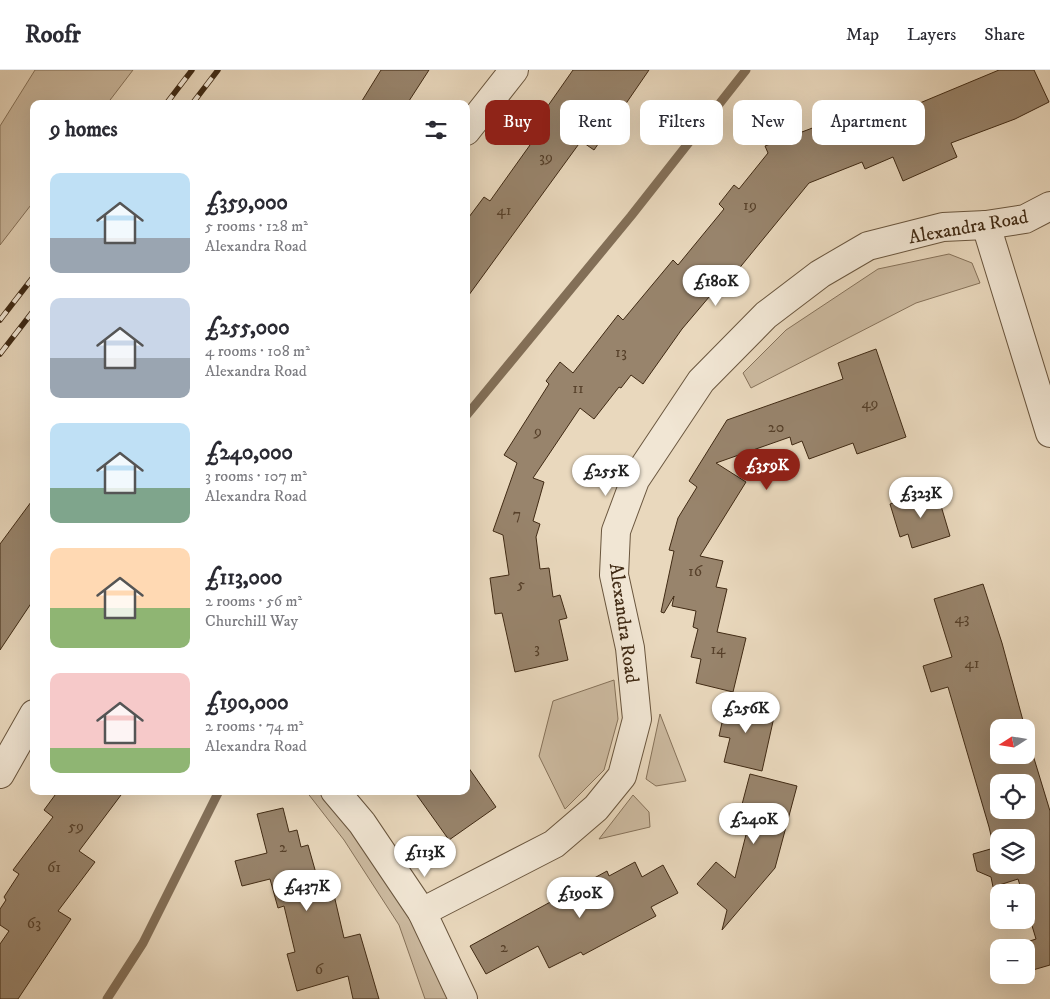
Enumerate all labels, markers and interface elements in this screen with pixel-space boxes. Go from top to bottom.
text: Roofr [25,20,81,50]
text: Map [846,24,879,46]
text: Layers [907,24,956,46]
text: Share [984,24,1025,46]
chip: Buy [485,100,550,145]
chip: Rent [560,100,630,145]
chip: Filters [640,100,723,145]
chip: New [733,100,802,145]
chip: Apartment [812,100,925,145]
icon: filters [422,116,450,144]
text: 9 homes [50,117,118,143]
house number: 39 [539,147,553,167]
text: £359,000 [205,190,288,216]
icon: home [90,193,150,253]
house number: 19 [743,195,757,215]
house number: 41 [496,200,512,220]
street label: Alexandra Road [907,206,1030,249]
text: 5 rooms · 128 m² [205,216,308,236]
text: Alexandra Road [205,236,307,256]
pin: £180K [681,264,751,307]
text: £180K [694,271,738,291]
text: £255,000 [205,315,290,341]
icon: home [90,318,150,378]
text: 4 rooms · 108 m² [205,341,310,361]
house number: 13 [615,342,627,362]
text: Alexandra Road [205,361,307,381]
house number: 11 [572,378,584,398]
house number: 49 [861,393,879,413]
house number: 20 [768,417,784,437]
house number: 9 [533,421,542,441]
text: £240,000 [205,440,293,466]
icon: home [90,443,150,503]
pin: £359K [732,448,802,491]
pin: £255K [571,454,641,497]
text: £359K [745,455,789,475]
text: £255K [583,461,629,481]
text: 3 rooms · 107 m² [205,466,307,486]
pin: £323K [886,476,956,519]
text: £323K [900,483,942,503]
text: Alexandra Road [205,486,307,506]
house number: 7 [513,504,521,524]
house number: 16 [688,561,703,581]
street label: Alexandra Road [604,562,643,685]
text: £113,000 [205,565,282,591]
icon: home [90,568,150,628]
house number: 5 [517,574,525,594]
text: 2 rooms · 56 m² [205,591,302,611]
house number: 43 [954,608,970,628]
text: Churchill Way [205,611,298,631]
house number: 3 [534,638,540,658]
house number: 14 [710,639,726,659]
house number: 41 [964,653,980,673]
text: £190,000 [205,690,289,716]
pin: £256K [711,692,781,734]
icon: home [90,693,150,753]
text: £256K [723,698,769,718]
text: 2 rooms · 74 m² [205,716,303,736]
north arrow [990,719,1035,764]
map controls [990,719,1035,984]
text: Alexandra Road [205,736,307,756]
button: locate [990,774,1035,819]
pin: £240K [719,802,789,845]
text: £240K [730,809,778,829]
house number: 59 [68,816,84,836]
button: layers [990,829,1035,874]
pin: £113K [390,836,460,878]
house number: 2 [279,837,287,857]
text: £113K [405,842,445,862]
house number: 61 [47,857,61,877]
pin: £437K [272,870,342,912]
text: £437K [284,876,330,896]
pin: £190K [545,876,615,919]
text: £190K [558,883,602,903]
button: + [990,884,1035,929]
house number: 63 [27,913,41,933]
house number: 2 [500,937,508,957]
button: − [990,939,1035,984]
house number: 6 [315,959,324,979]

